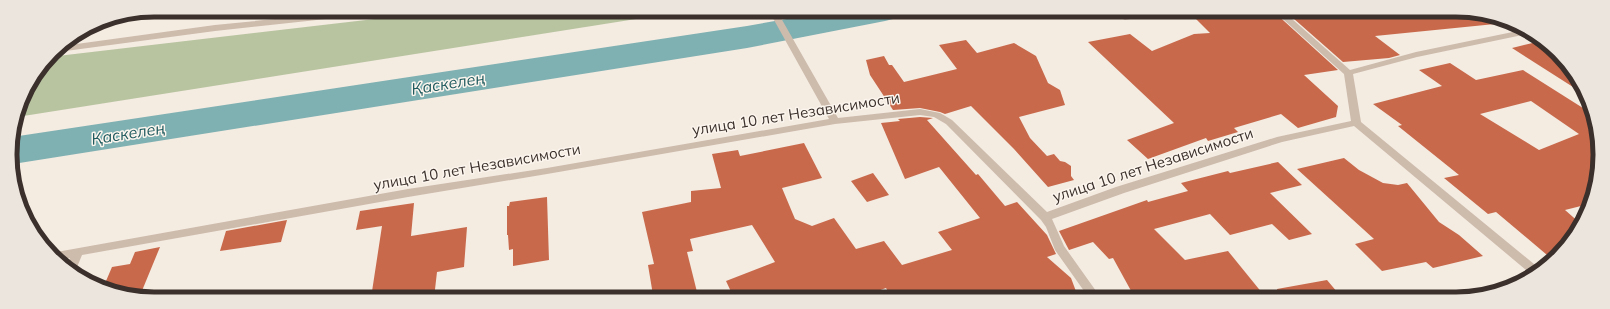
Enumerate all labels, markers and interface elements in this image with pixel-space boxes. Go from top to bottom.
water label: Қаскелең [410,67,487,99]
street label: улица 10 лет Независимости [691,88,901,139]
water label: Қаскелең [90,117,167,149]
street label: улица 10 лет Независимости [1050,123,1256,206]
street label: улица 10 лет Независимости [372,139,582,194]

